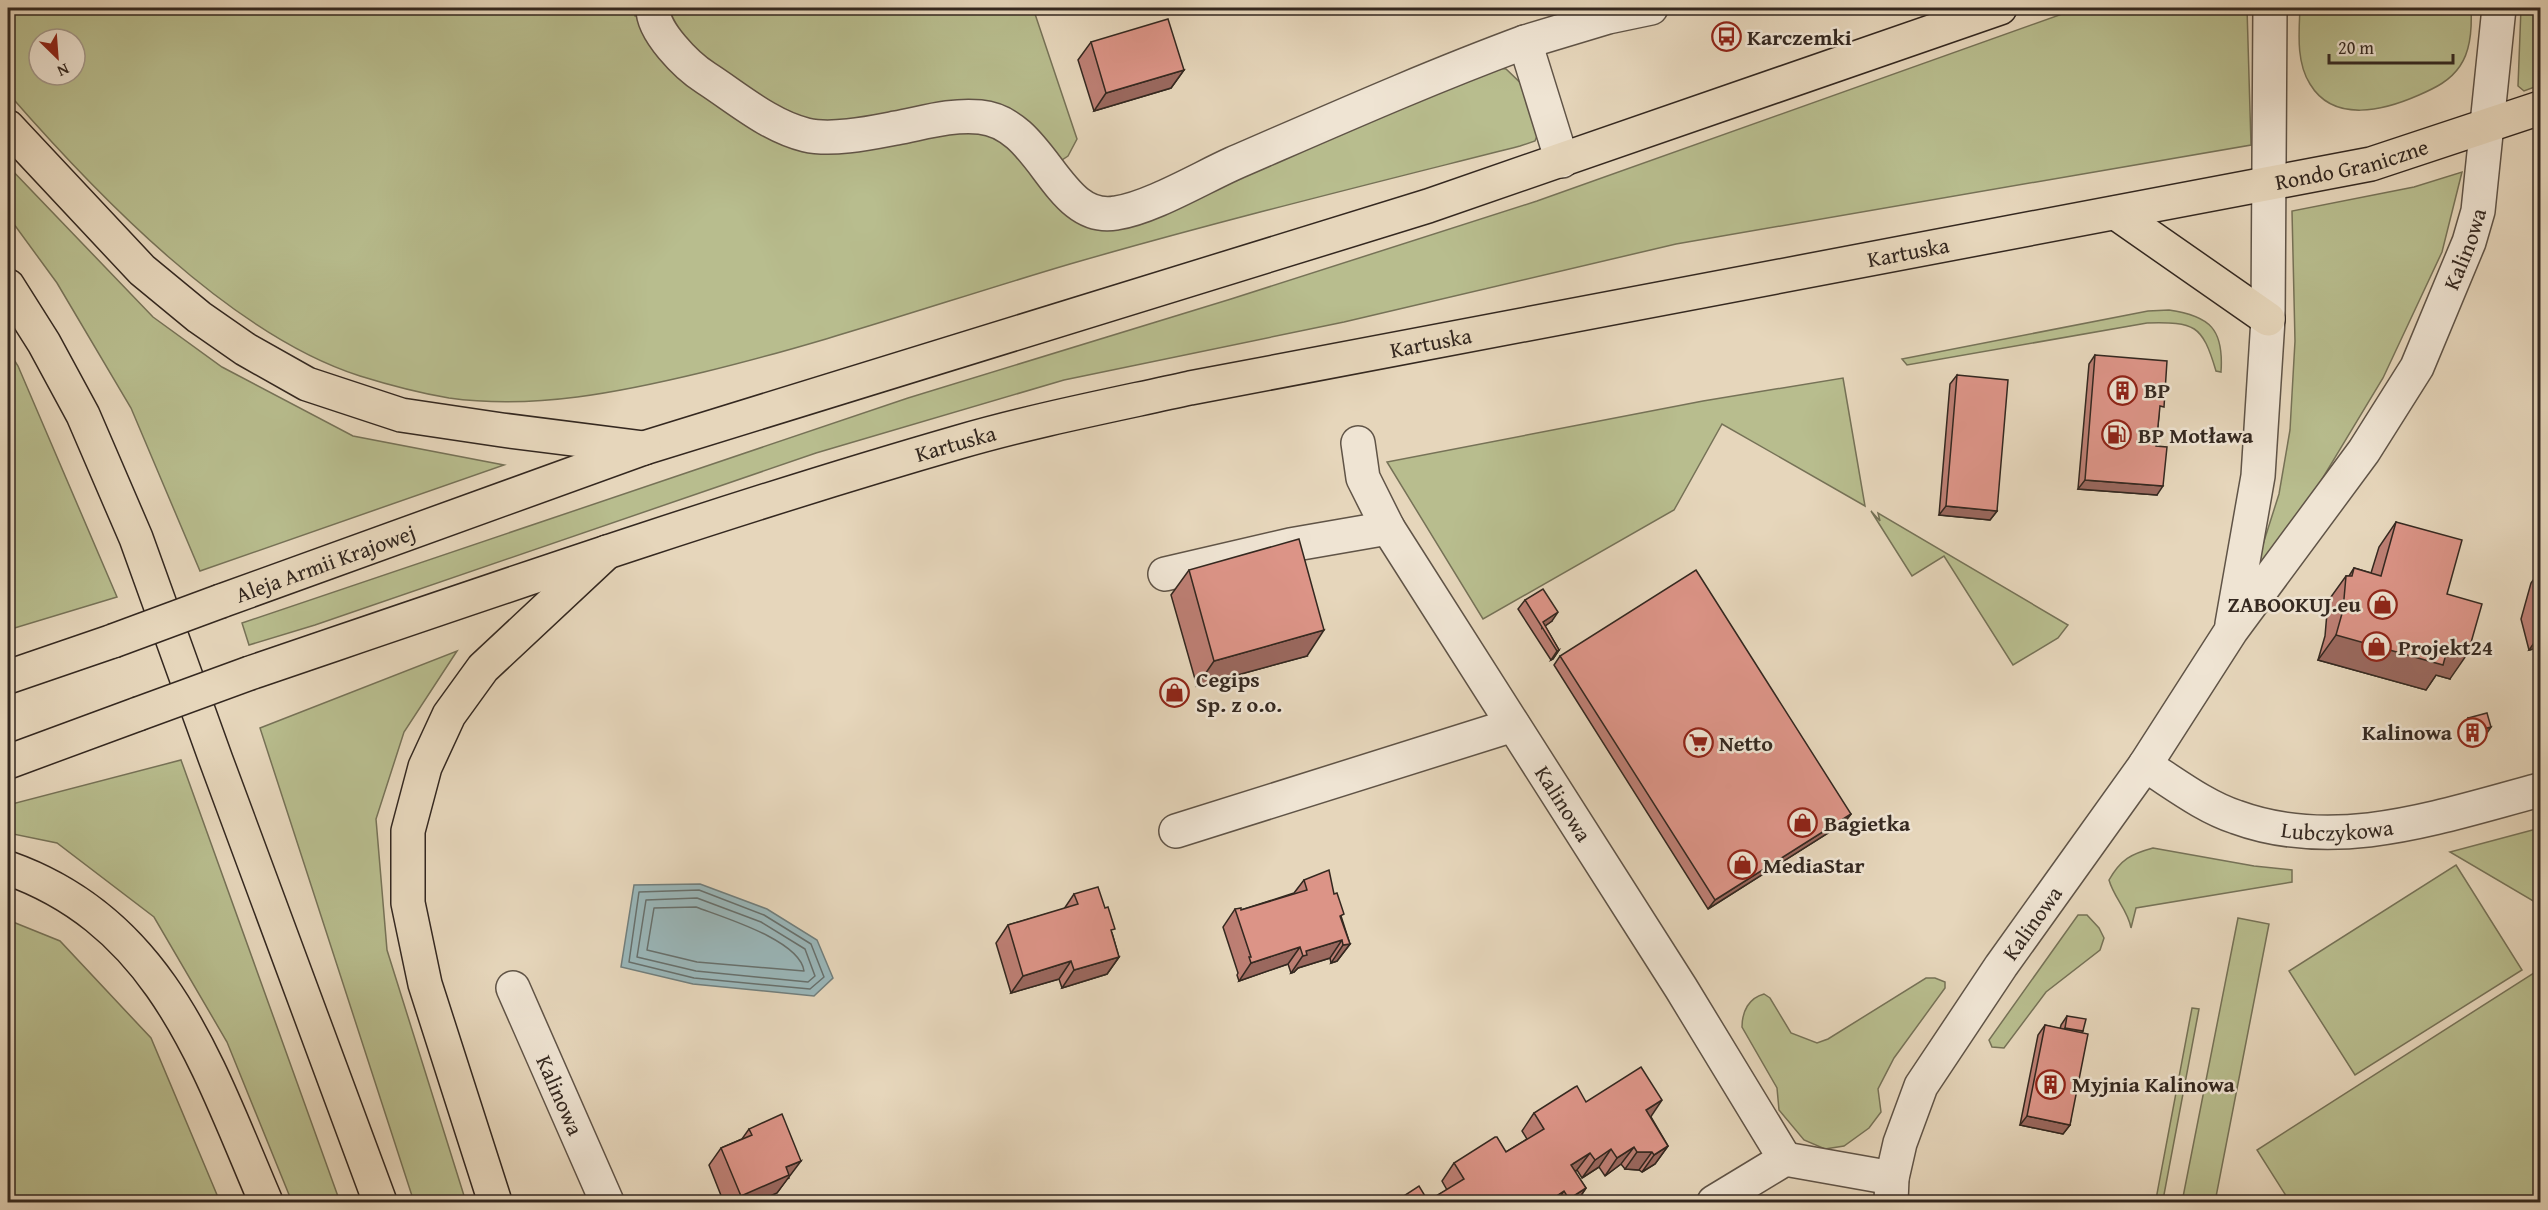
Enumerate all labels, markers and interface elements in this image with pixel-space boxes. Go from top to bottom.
bus stop icon: Karczemki [1710,21,1742,53]
place label: Karczemki [1747,21,1852,53]
north arrow [27,27,87,87]
scale bar [2329,27,2454,65]
text: 20 m [2338,34,2374,61]
text: N [53,57,73,84]
street label: Rondo Graniczne [2272,130,2432,198]
street label: Kalinowa [2435,204,2494,295]
street label: Kartuska [1865,228,1952,275]
street label: Kartuska [1387,319,1475,366]
building icon: BP [2107,374,2139,406]
place label: BP [2144,374,2171,406]
street label: Kartuska [911,416,1000,470]
fuel station icon: BP Motława [2101,419,2133,451]
place label: BP Motława [2138,419,2254,451]
street label: Aleja Armii Krajowej [231,516,420,610]
place label: ZABOOKUJ.eu [2228,588,2361,620]
shop icon: ZABOOKUJ.eu [2366,588,2398,620]
shop icon: Projekt24 [2361,631,2393,663]
place label: Projekt24 [2398,631,2493,663]
place label: Cegips Sp. z o.o. [1196,663,1282,720]
shop icon: Cegips Sp. z o.o. [1159,676,1191,708]
place label: Kalinowa [2362,716,2453,748]
building icon: Kalinowa [2457,716,2489,748]
supermarket icon: Netto [1682,727,1714,759]
place label: Netto [1719,727,1773,759]
street label: Kalinowa [1527,759,1600,848]
shop icon: Bagietka [1787,807,1819,839]
place label: Bagietka [1824,807,1911,839]
street label: Lubczykowa [2279,811,2396,848]
shop icon: MediaStar [1726,849,1758,881]
place label: MediaStar [1763,849,1865,881]
street label: Kalinowa [1994,879,2070,967]
street label: Kalinowa [528,1050,592,1141]
building icon: Myjnia Kalinowa [2035,1068,2067,1100]
place label: Myjnia Kalinowa [2072,1068,2235,1100]

